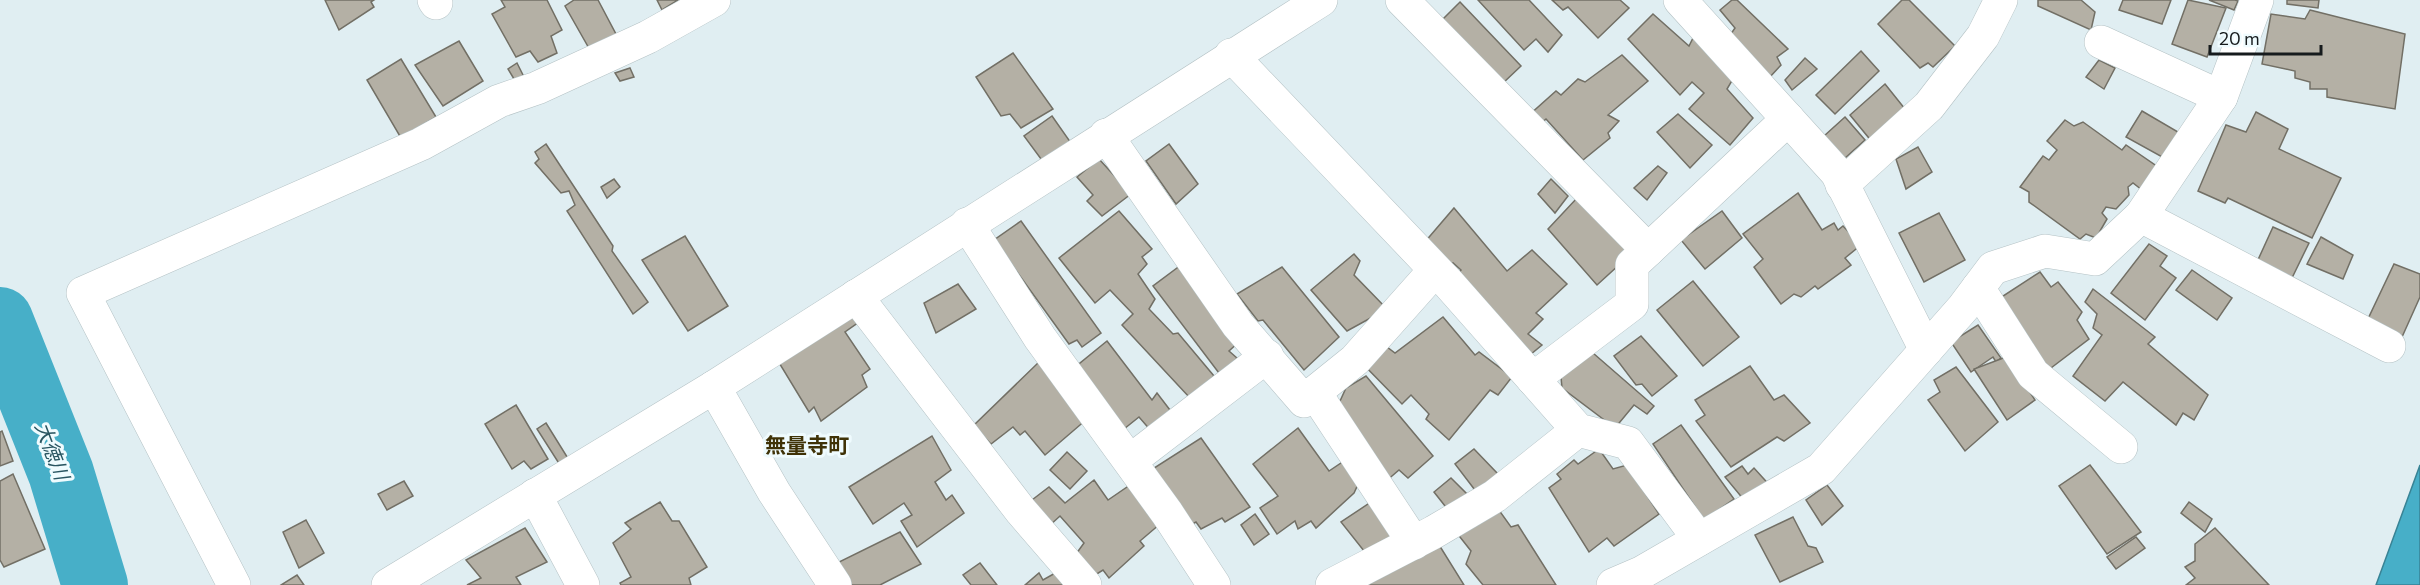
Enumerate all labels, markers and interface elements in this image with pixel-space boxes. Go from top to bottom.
scale bar [2210,18,2321,56]
text: 20 m [2219,27,2260,49]
water label: 大徳川 [31,418,76,485]
district label: 無量寺町 [765,432,849,457]

